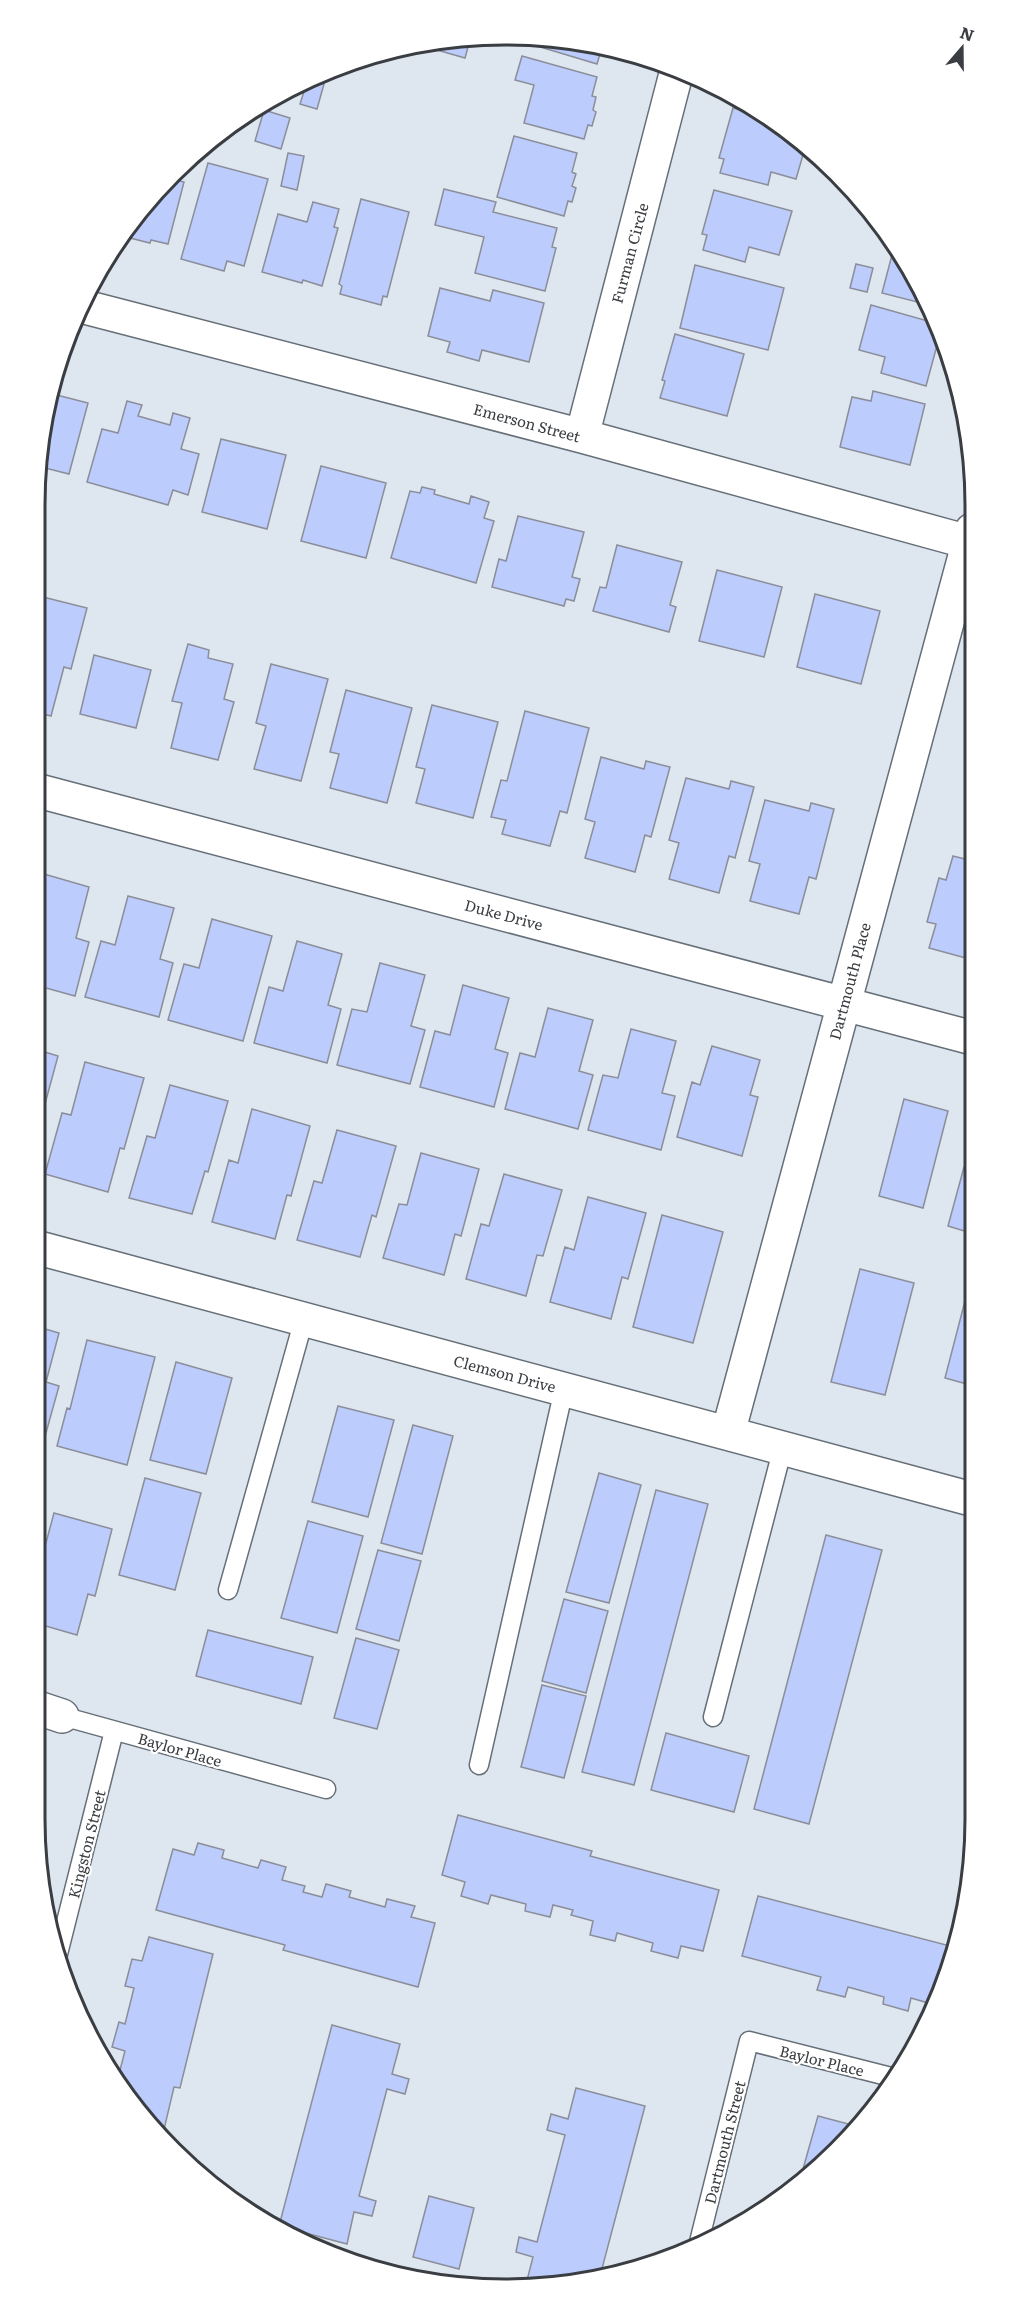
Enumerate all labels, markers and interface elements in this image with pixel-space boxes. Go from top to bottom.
north arrow [932,18,992,78]
text: N [957,19,978,47]
street label: Furman Circle [605,200,654,306]
street label: Emerson Street [471,397,583,447]
street label: Duke Drive [462,893,546,936]
street label: Dartmouth Place [822,920,876,1042]
street label: Clemson Drive [451,1348,559,1398]
street label: Baylor Place [135,1726,225,1772]
street label: Kingston Street [61,1787,111,1901]
street label: Baylor Place [777,2038,867,2082]
street label: Dartmouth Street [698,2078,750,2206]

